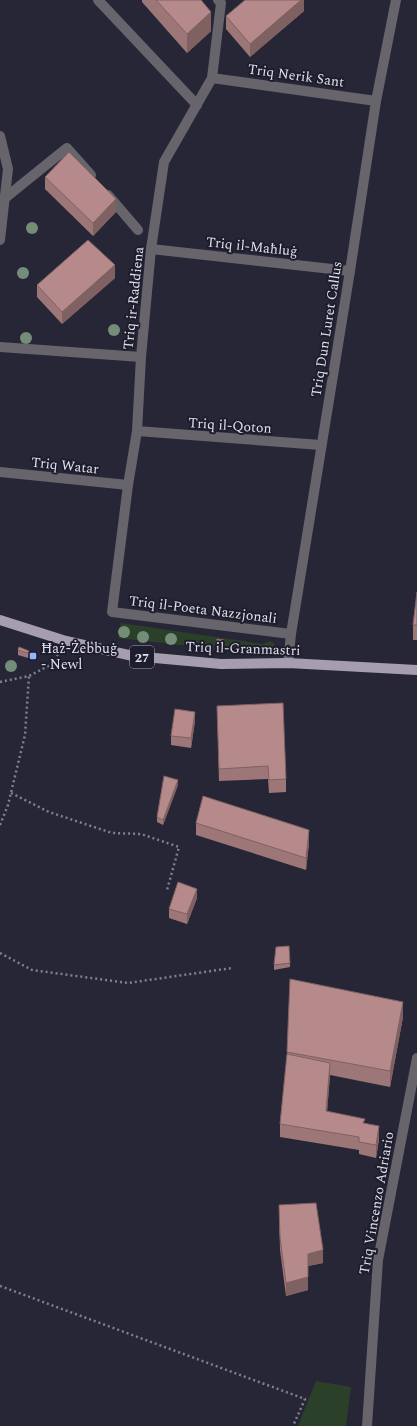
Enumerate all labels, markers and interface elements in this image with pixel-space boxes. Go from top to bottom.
street label: Triq Nerik Sant [246,58,346,93]
street label: Triq il-Maħluġ [205,231,299,262]
street label: Triq ir-Raddiena [118,245,149,351]
street label: Triq Dun Luret Callus [305,260,348,398]
street label: Triq il-Qoton [188,412,272,439]
street label: Triq Watar [30,452,100,480]
street label: Triq il-Poeta Nazzjonali [128,590,278,629]
street label: Triq il-Granmastri [185,636,301,661]
place label: Ħaż-Żebbuġ - Newl [41,638,117,675]
road number: 27 [130,646,154,668]
marker: Ħaż-Żebbuġ - Newl [28,651,38,661]
street label: Triq Vincenzo Adriario [354,1130,399,1276]

